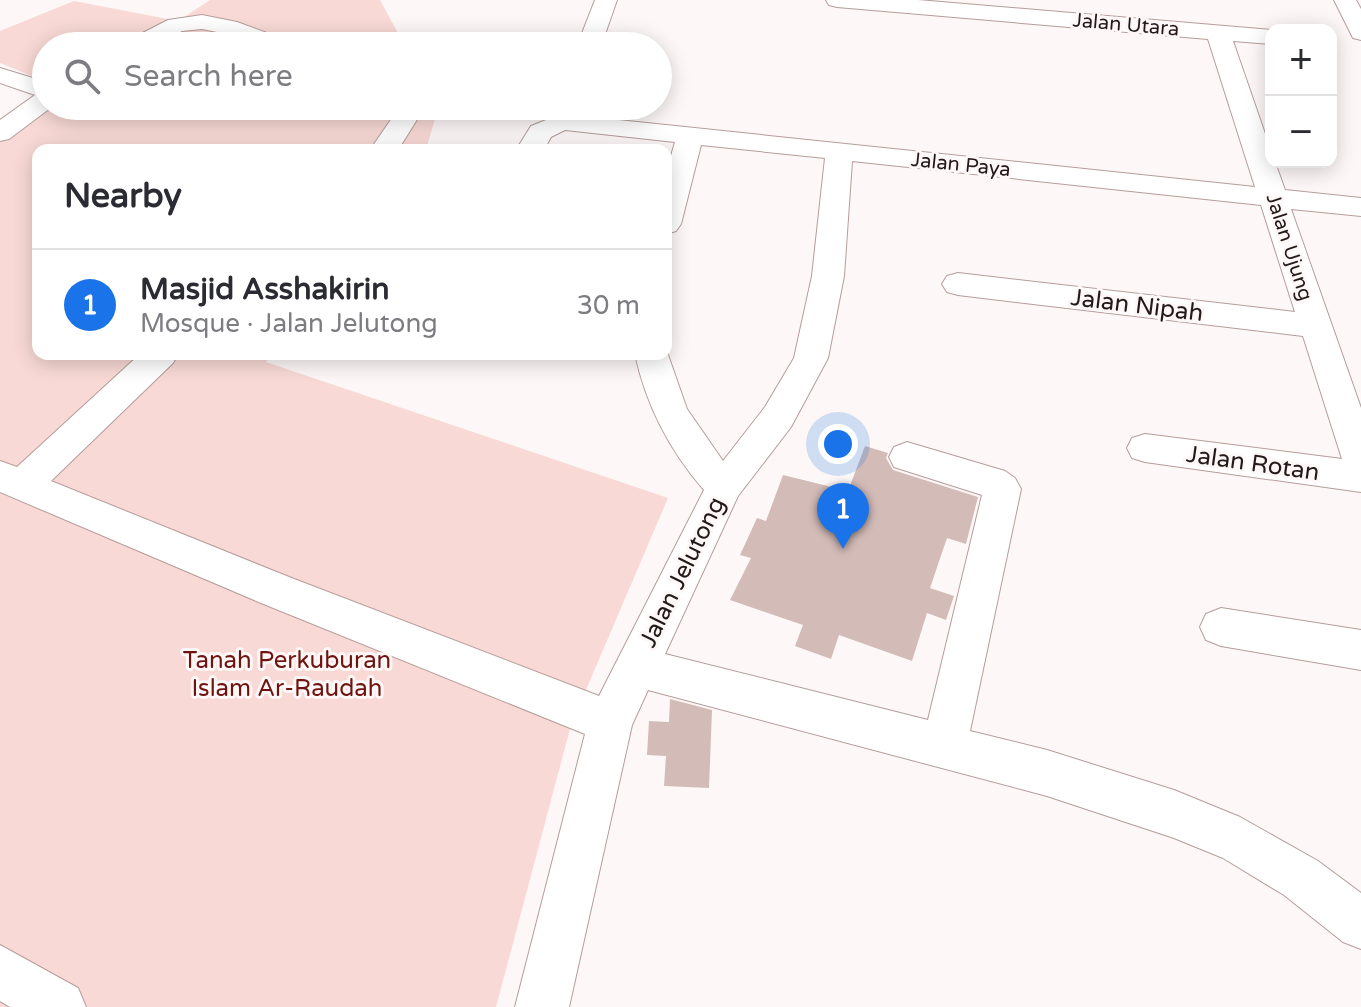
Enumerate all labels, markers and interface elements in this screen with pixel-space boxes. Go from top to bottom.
street label: Jalan Utara [1072,8,1180,42]
map controls [1265,24,1337,168]
button: + [1265,24,1337,96]
search box [32,32,672,120]
icon: search [60,54,104,98]
text: Search here [124,58,293,95]
button: − [1265,96,1337,168]
street label: Jalan Paya [910,148,1012,182]
text: Nearby [64,176,182,217]
street label: Jalan Ujung [1260,191,1318,304]
text: Masjid Asshakirin [140,271,389,308]
street label: Jalan Nipah [1069,283,1205,328]
text: 1 [82,290,98,321]
text: 30 m [577,290,640,321]
text: Mosque · Jalan Jelutong [140,308,438,339]
your location [818,424,858,464]
street label: Jalan Rotan [1185,440,1321,487]
pin: 1 [817,483,869,549]
street label: Jalan Jelutong [634,492,731,652]
park label: Tanah Perkuburan Islam Ar-Raudah [183,646,391,703]

